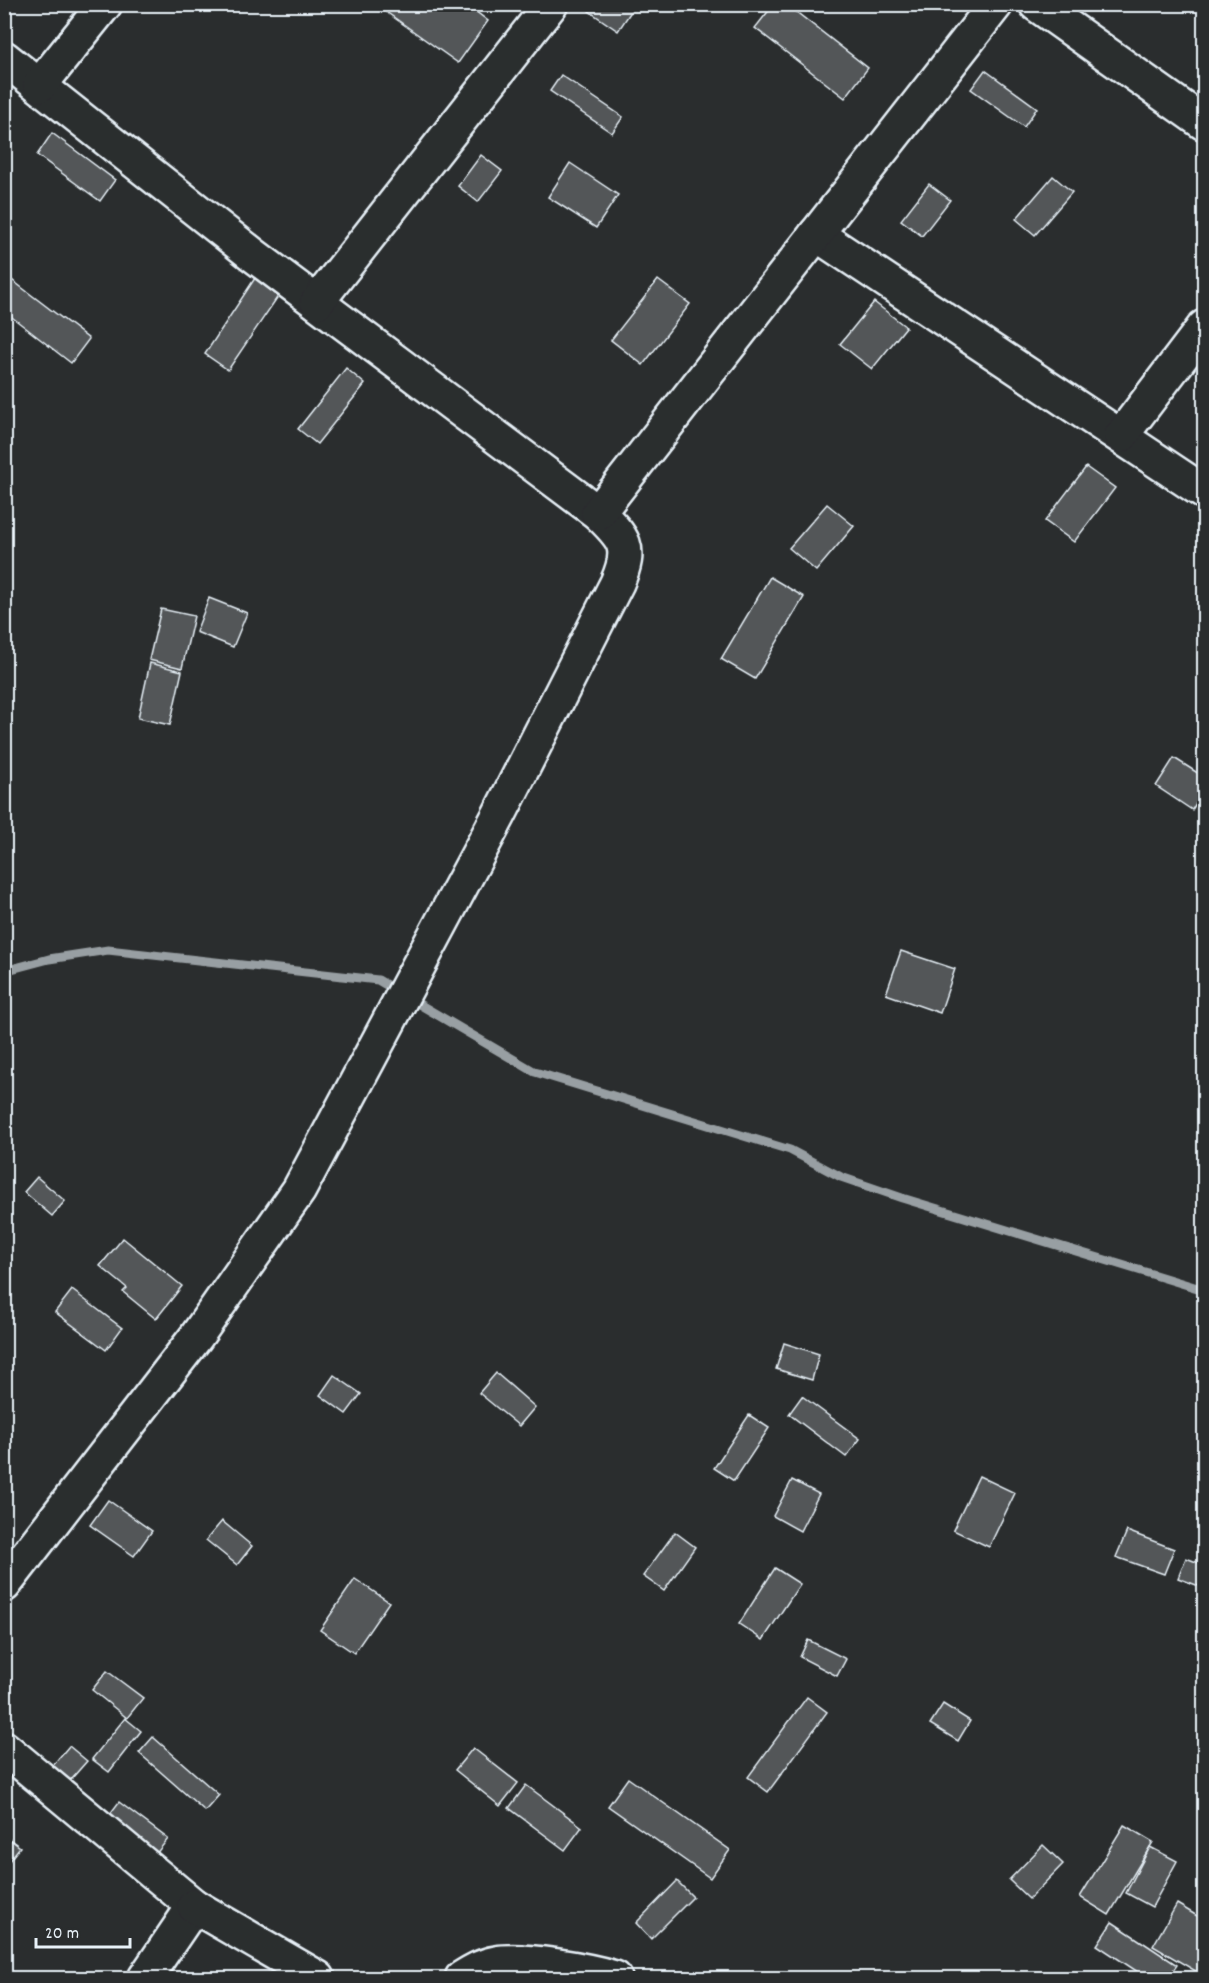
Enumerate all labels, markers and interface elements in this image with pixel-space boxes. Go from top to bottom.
scale bar [36,1911,130,1949]
text: 20 m [45,1922,79,1947]

